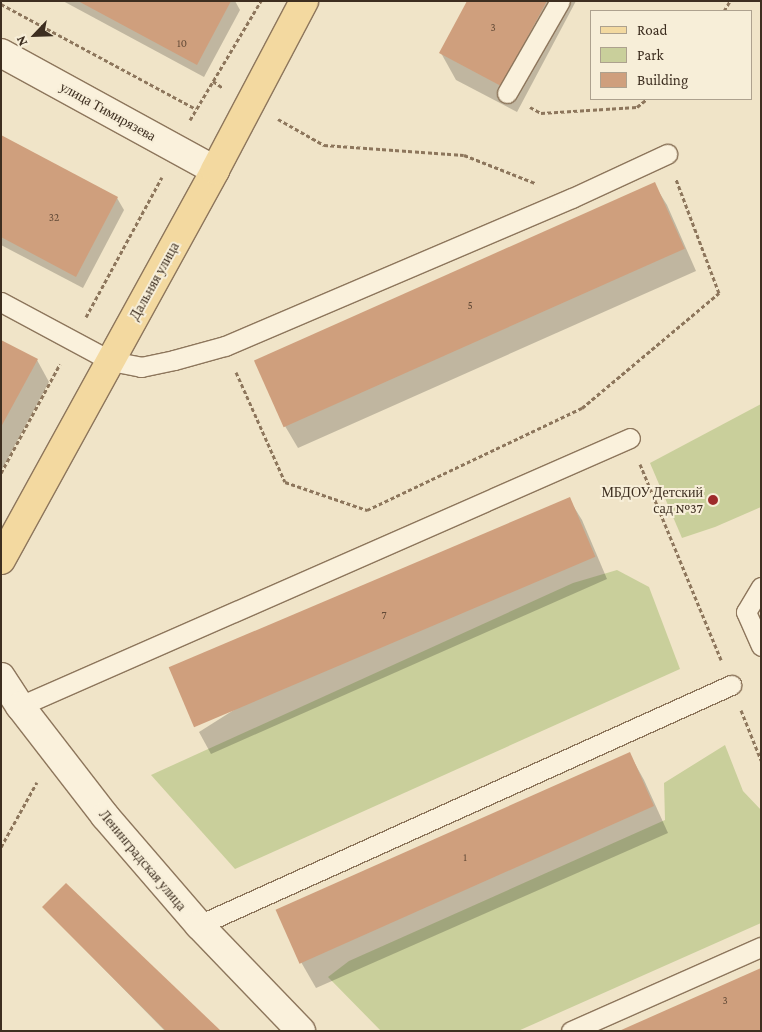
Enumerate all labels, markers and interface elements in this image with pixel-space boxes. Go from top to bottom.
north arrow [10,10,60,60]
legend [590,10,752,100]
house number: 3 [490,20,496,34]
text: Road [637,22,667,38]
text: N [12,33,31,49]
house number: 10 [177,36,187,50]
text: Park [637,47,664,63]
text: Building [637,72,688,88]
street label: улица Тимирязева [57,78,159,144]
house number: 32 [49,210,59,224]
street label: Дальняя улица [126,239,182,323]
house number: 5 [467,298,473,312]
place label: МБДОУ Детский сад №37 [601,484,703,516]
marker: МБДОУ Детский сад №37 [707,494,719,506]
house number: 7 [381,608,387,622]
street label: Ленинградская улица [96,806,190,914]
house number: 1 [463,850,467,864]
house number: 3 [722,993,728,1007]

